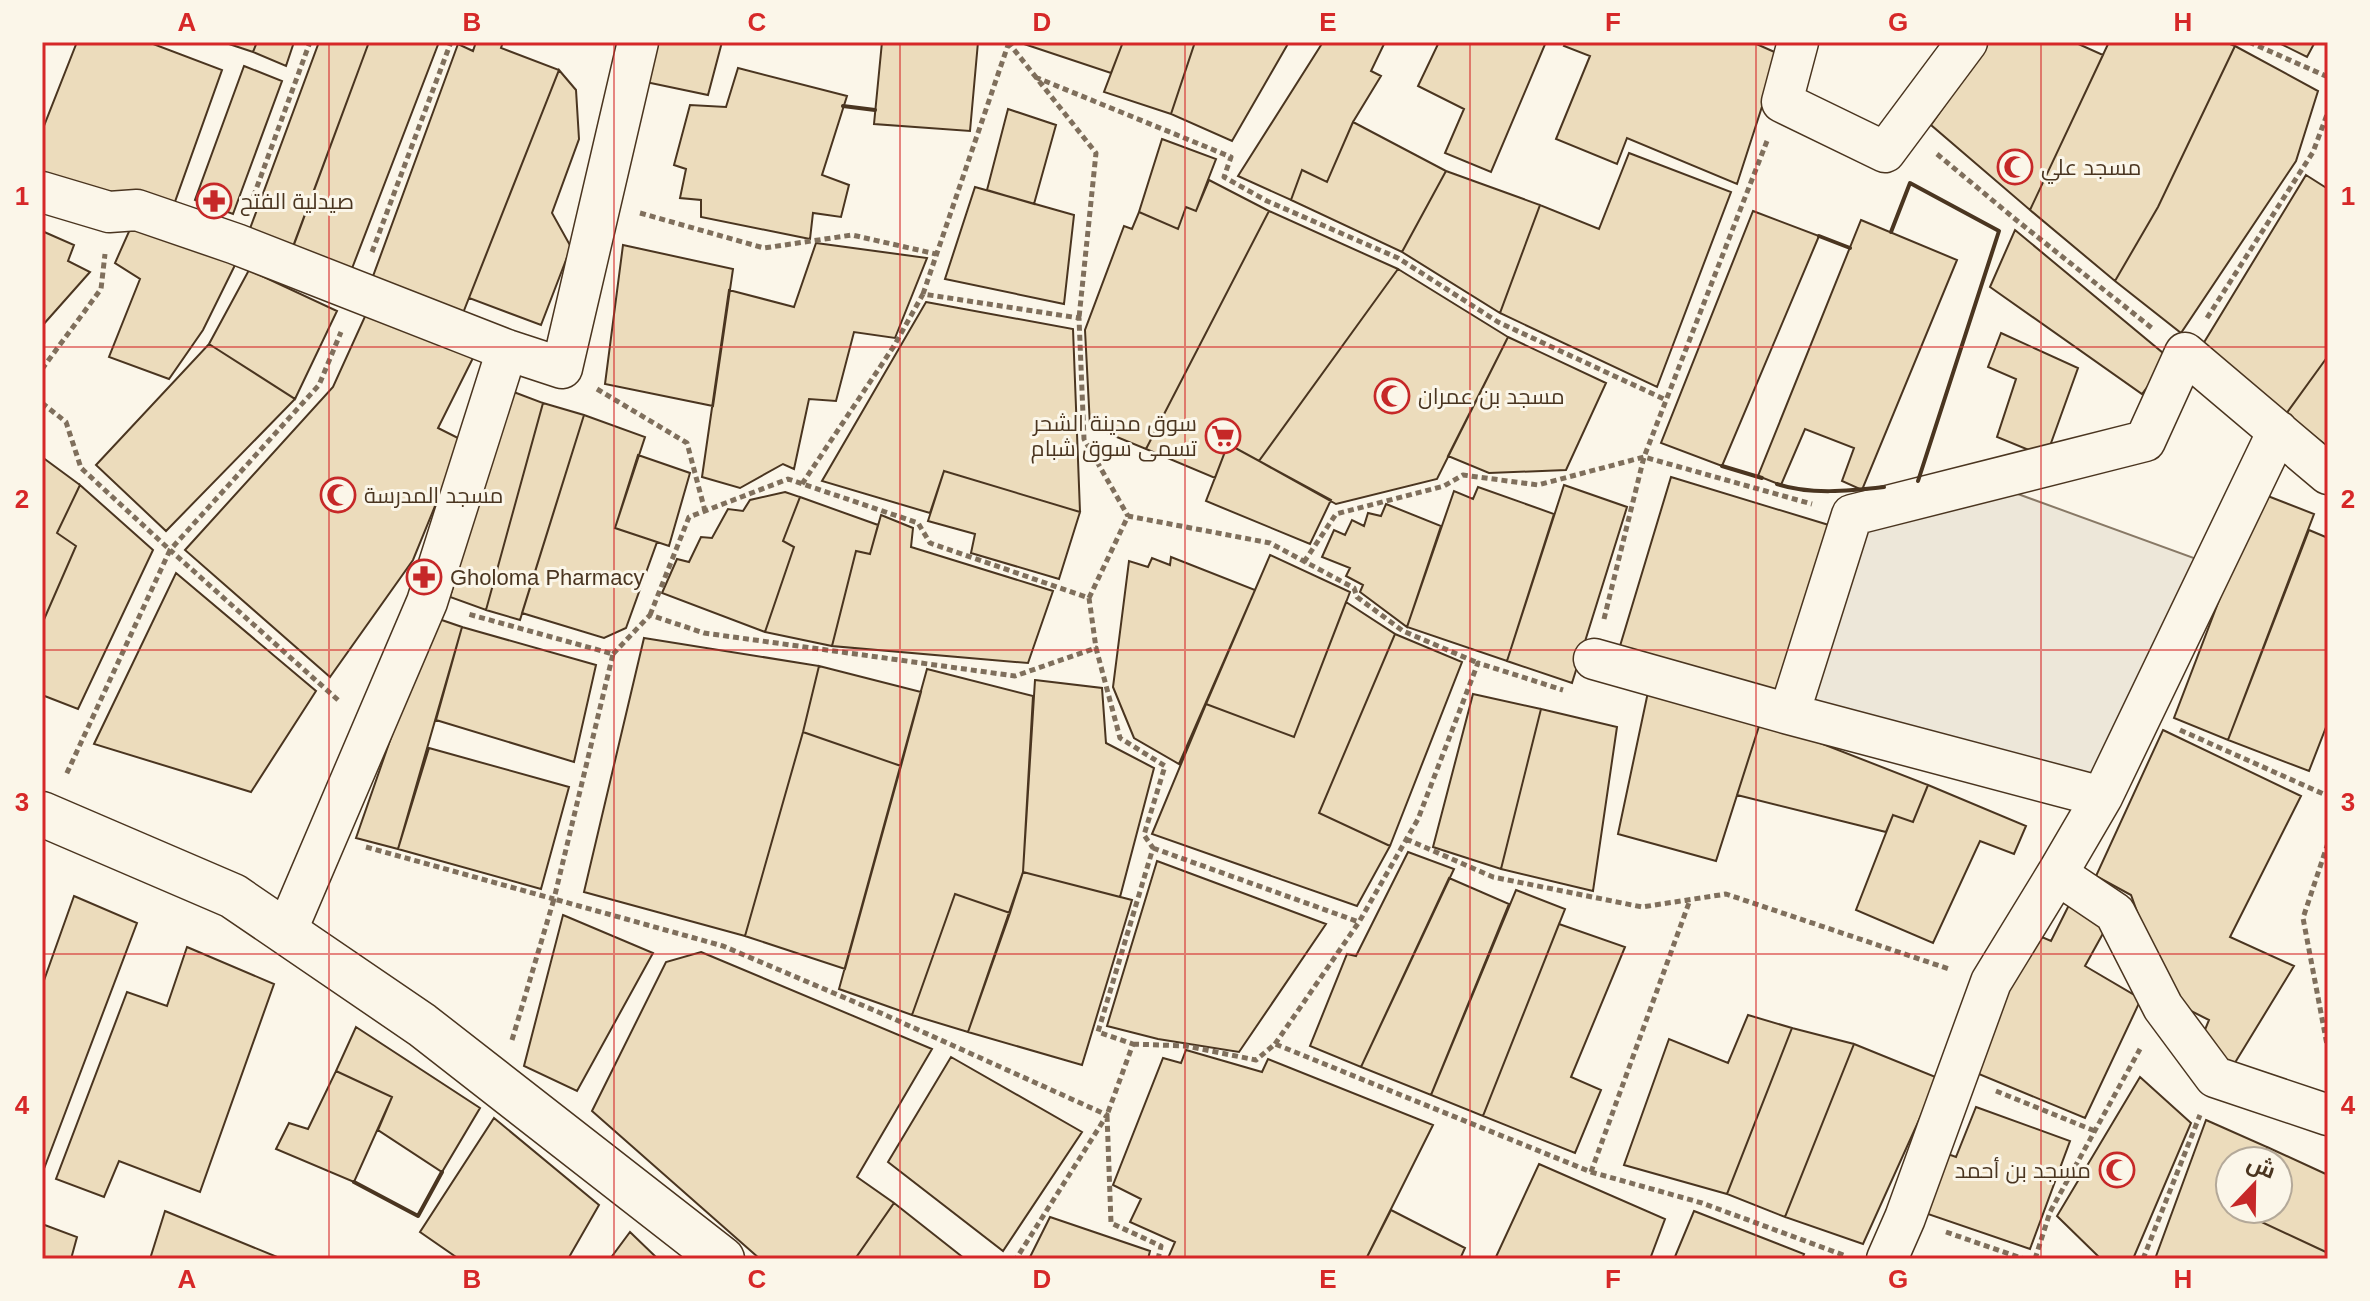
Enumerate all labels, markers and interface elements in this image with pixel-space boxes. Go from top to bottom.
text: A [178,7,197,37]
text: B [463,7,481,37]
text: C [748,7,767,37]
text: D [1033,7,1051,37]
text: E [1319,7,1337,37]
text: F [1605,7,1621,37]
text: G [1888,7,1908,37]
text: H [2174,7,2192,37]
mosque icon: مسجد علي [1996,148,2034,186]
place label: مسجد علي [2041,155,2141,184]
text: 1 [15,181,29,211]
text: 1 [2341,181,2355,211]
pharmacy icon: صيدلية الفتح [195,182,233,220]
place label: صيدلية الفتح [240,189,354,216]
mosque icon: مسجد بن عمران [1373,377,1411,415]
place label: مسجد بن عمران [1418,384,1565,410]
place label: سوق مدينة الشحر تسمى سوق شبام [1031,411,1197,464]
supermarket icon: سوق مدينة الشحر تسمى سوق شبام [1204,417,1242,455]
mosque icon: مسجد المدرسة [319,476,357,514]
place label: مسجد المدرسة [364,483,503,508]
text: 2 [15,484,29,514]
text: 2 [2341,484,2355,514]
pharmacy icon: Gholoma Pharmacy [405,558,443,596]
place label: Gholoma Pharmacy [450,565,644,590]
text: 3 [15,787,29,817]
text: 3 [2341,787,2355,817]
text: 4 [15,1090,30,1120]
text: 4 [2341,1090,2356,1120]
north arrow [2214,1145,2294,1225]
text: ش [2243,1150,2279,1185]
mosque icon: مسجد بن أحمد [2098,1151,2136,1189]
place label: مسجد بن أحمد [1955,1157,2091,1184]
text: A [178,1264,197,1294]
text: B [463,1264,481,1294]
text: C [748,1264,767,1294]
text: D [1033,1264,1051,1294]
text: E [1319,1264,1337,1294]
text: F [1605,1264,1621,1294]
text: G [1888,1264,1908,1294]
text: H [2174,1264,2192,1294]

